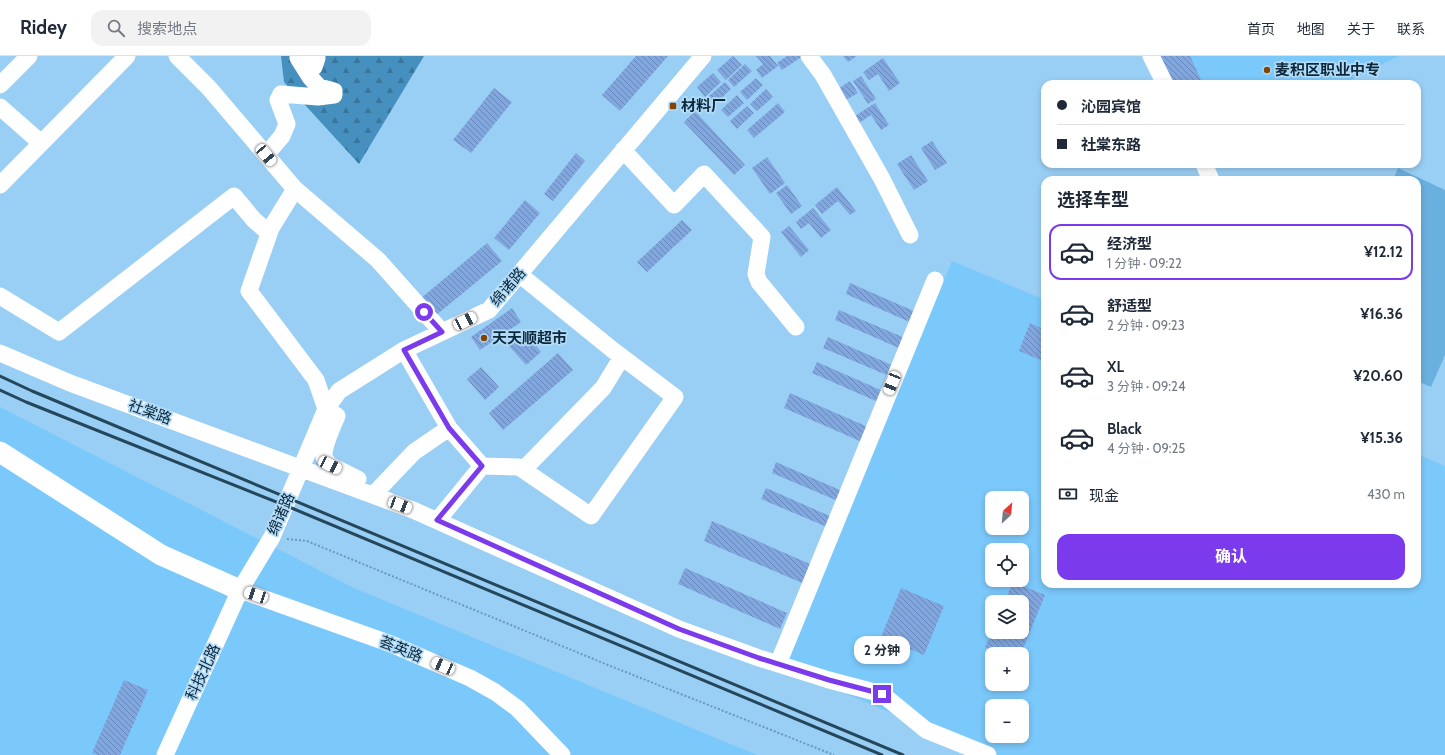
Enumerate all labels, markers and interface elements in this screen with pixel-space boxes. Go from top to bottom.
search box [91,10,371,46]
text: Ridey [20,16,67,39]
icon: search [105,17,127,39]
text: 搜索地点 [137,20,197,38]
text: 首页 [1247,20,1275,38]
text: 地图 [1297,20,1325,38]
text: 关于 [1347,20,1375,38]
text: 联系 [1397,20,1425,38]
place label: 麦积区职业中专 [1275,61,1380,79]
marker: 麦积区职业中专 [1262,65,1272,75]
place label: 材料厂 [681,97,726,115]
text: 沁园宾馆 [1081,98,1141,116]
marker: 材料厂 [668,101,678,111]
text: 社棠东路 [1081,136,1141,154]
car [254,142,278,168]
text: 选择车型 [1057,189,1129,211]
icon: car [1059,234,1095,270]
text: 经济型 [1107,235,1152,253]
text: ¥12.12 [1364,243,1403,261]
text: 1 分钟 · 09:22 [1107,255,1182,271]
street label: 绵诸路 [487,264,529,310]
icon: car [1059,296,1095,332]
text: 舒适型 [1107,297,1152,315]
route start [415,303,433,321]
text: ¥16.36 [1360,305,1403,323]
car [452,310,478,332]
text: 2 分钟 · 09:23 [1107,317,1185,333]
place label: 天天顺超市 [492,329,567,347]
marker: 天天顺超市 [479,333,489,343]
icon: car [1059,358,1095,394]
text: XL [1107,358,1124,376]
text: ¥20.60 [1353,367,1403,385]
car [882,370,902,396]
text: 3 分钟 · 09:24 [1107,378,1185,394]
street label: 社棠路 [126,396,174,428]
icon: car [1059,420,1095,456]
text: Black [1107,420,1142,438]
text: ¥15.36 [1361,429,1403,447]
text: 4 分钟 · 09:25 [1107,440,1185,456]
car [317,454,343,476]
icon: cash [1057,483,1079,505]
text: 430 m [1367,486,1405,502]
text: 现金 [1089,487,1119,505]
street label: 绵诸路 [264,490,298,538]
north arrow [985,491,1029,535]
map controls [985,491,1029,743]
car [387,495,413,515]
button: 确认 [1057,534,1405,580]
button: locate [985,543,1029,587]
car [243,585,269,605]
button: layers [985,595,1029,639]
street label: 荟英路 [377,632,425,666]
callout: 2 分钟 [854,636,910,664]
street label: 科技北路 [182,641,224,703]
text: 2 分钟 [864,642,900,658]
button: + [985,647,1029,691]
car [430,656,456,676]
route end [873,685,891,703]
button: − [985,699,1029,743]

